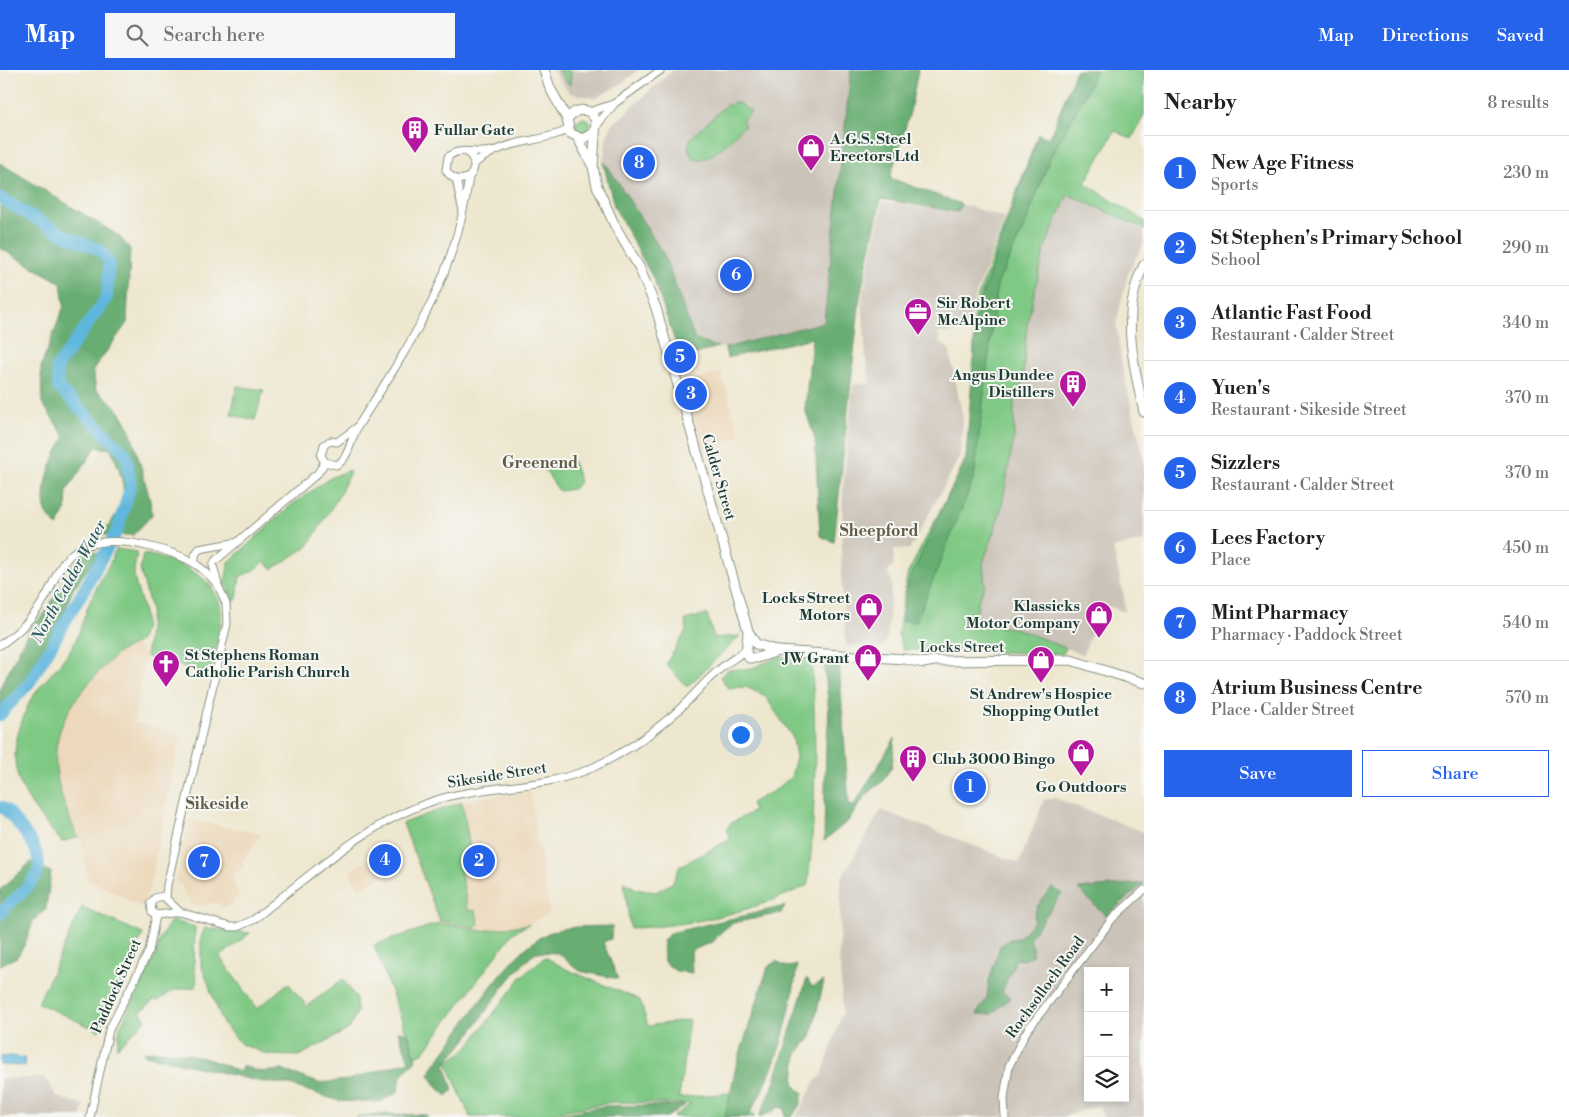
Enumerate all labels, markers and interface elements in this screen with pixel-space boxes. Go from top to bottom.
search box [105,13,455,58]
text: Map [25,20,75,50]
icon: search [123,21,151,49]
text: Search here [163,23,265,47]
text: Map [1318,24,1354,47]
text: Directions [1382,24,1469,47]
text: Saved [1497,24,1544,47]
text: Nearby [1164,90,1237,116]
text: 8 results [1487,93,1549,113]
building icon: Fullar Gate [400,115,430,154]
place label: Fullar Gate [434,121,514,140]
place label: A.G.S. Steel Erectors Ltd [829,130,920,166]
shop icon: A.G.S. Steel Erectors Ltd [796,133,826,172]
pin: 8 [623,144,655,182]
text: New Age Fitness [1211,151,1354,175]
text: 1 [1176,163,1184,183]
text: 230 m [1503,163,1549,183]
text: Sports [1211,175,1258,195]
text: St Stephen's Primary School [1211,226,1462,250]
text: 2 [1175,238,1185,258]
text: 290 m [1502,238,1549,258]
text: School [1211,250,1260,270]
pin: 6 [720,256,752,294]
place label: Sir Robert McAlpine [937,294,1012,330]
office icon: Sir Robert McAlpine [903,297,933,336]
text: Atlantic Fast Food [1211,301,1372,325]
text: 3 [1175,313,1185,333]
text: 340 m [1502,313,1549,333]
text: Restaurant · Calder Street [1211,325,1394,345]
pin: 5 [664,338,696,376]
place label: Angus Dundee Distillers [951,366,1054,402]
building icon: Angus Dundee Distillers [1058,369,1088,408]
pin: 3 [675,375,707,413]
text: Yuen's [1211,376,1270,400]
text: 4 [1175,388,1185,408]
text: 370 m [1505,388,1549,408]
text: Restaurant · Sikeside Street [1211,400,1407,420]
street label: Calder Street [697,432,740,523]
text: Sizzlers [1211,451,1280,475]
district label: Greenend [502,453,578,473]
text: 5 [1175,463,1185,483]
text: 370 m [1505,463,1549,483]
text: Restaurant · Calder Street [1211,475,1394,495]
water label: North Calder Water [26,516,111,647]
district label: Sheepford [839,521,919,541]
text: Lees Factory [1211,526,1325,550]
text: 6 [1175,538,1185,558]
text: 450 m [1503,538,1549,558]
text: Place [1211,550,1251,570]
place label: Locks Street Motors [762,589,851,625]
shop icon: Locks Street Motors [854,592,884,631]
place label: Klassicks Motor Company [966,597,1080,633]
shop icon: Klassicks Motor Company [1084,600,1114,639]
text: Mint Pharmacy [1211,601,1348,625]
text: 7 [1175,613,1185,633]
text: 540 m [1502,613,1549,633]
text: Pharmacy · Paddock Street [1211,625,1403,645]
street label: Locks Street [920,638,1005,657]
shop icon: JW Grant [853,643,883,682]
shop icon: St Andrew's Hospice Shopping Outlet [1026,645,1056,684]
place label: St Stephens Roman Catholic Parish Church [185,646,351,682]
church icon: St Stephens Roman Catholic Parish Church [151,649,181,688]
place label: JW Grant [782,649,850,668]
text: Atrium Business Centre [1211,676,1422,700]
place label: St Andrew's Hospice Shopping Outlet [970,685,1112,721]
text: 8 [1175,688,1185,708]
text: 570 m [1505,688,1549,708]
text: Place · Calder Street [1211,700,1355,720]
your location [728,722,754,748]
shop icon: Go Outdoors [1066,738,1096,777]
building icon: Club 3000 Bingo [898,744,928,783]
place label: Club 3000 Bingo [932,750,1056,769]
button: Save [1164,750,1352,797]
button: Share [1362,750,1549,797]
street label: Sikeside Street [446,758,549,793]
pin: 1 [954,768,986,806]
place label: Go Outdoors [1035,778,1127,797]
district label: Sikeside [185,794,249,814]
pin: 4 [369,841,401,879]
pin: 2 [463,842,495,880]
pin: 7 [188,843,220,881]
street label: Rochsolloch Road [1002,932,1089,1042]
street label: Paddock Street [87,935,146,1037]
map controls [1084,967,1129,1102]
button: + [1084,967,1129,1012]
button: − [1084,1012,1129,1057]
button: layers [1084,1057,1129,1102]

